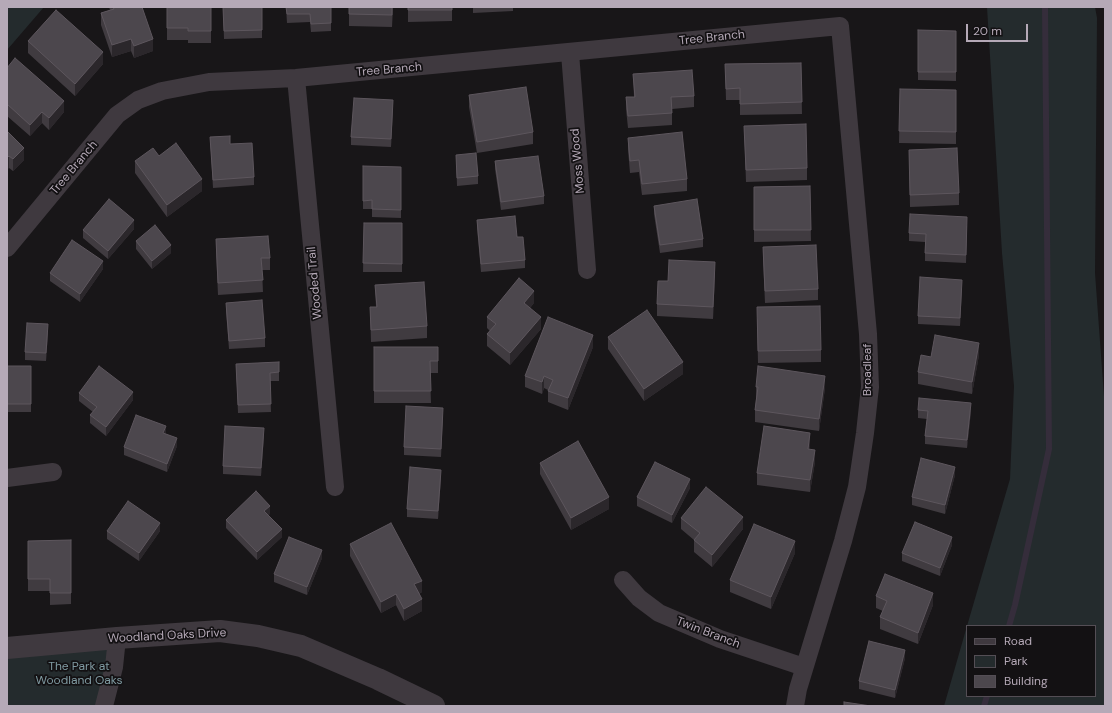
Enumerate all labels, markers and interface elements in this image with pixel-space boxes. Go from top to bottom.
scale bar [968,16,1030,42]
text: 20 m [973,23,1002,39]
street label: Tree Branch [678,27,746,49]
street label: Tree Branch [356,60,422,80]
street label: Moss Wood [568,128,588,194]
street label: Tree Branch [47,138,101,198]
street label: Wooded Trail [305,246,325,320]
street label: Broadleaf [861,344,875,396]
street label: Twin Branch [674,614,742,652]
legend [966,625,1096,697]
street label: Woodland Oaks Drive [107,626,227,646]
text: Road [1004,633,1032,649]
text: Park [1004,653,1028,669]
park label: The Park at Woodland Oaks [35,660,123,688]
text: Building [1004,673,1048,689]

